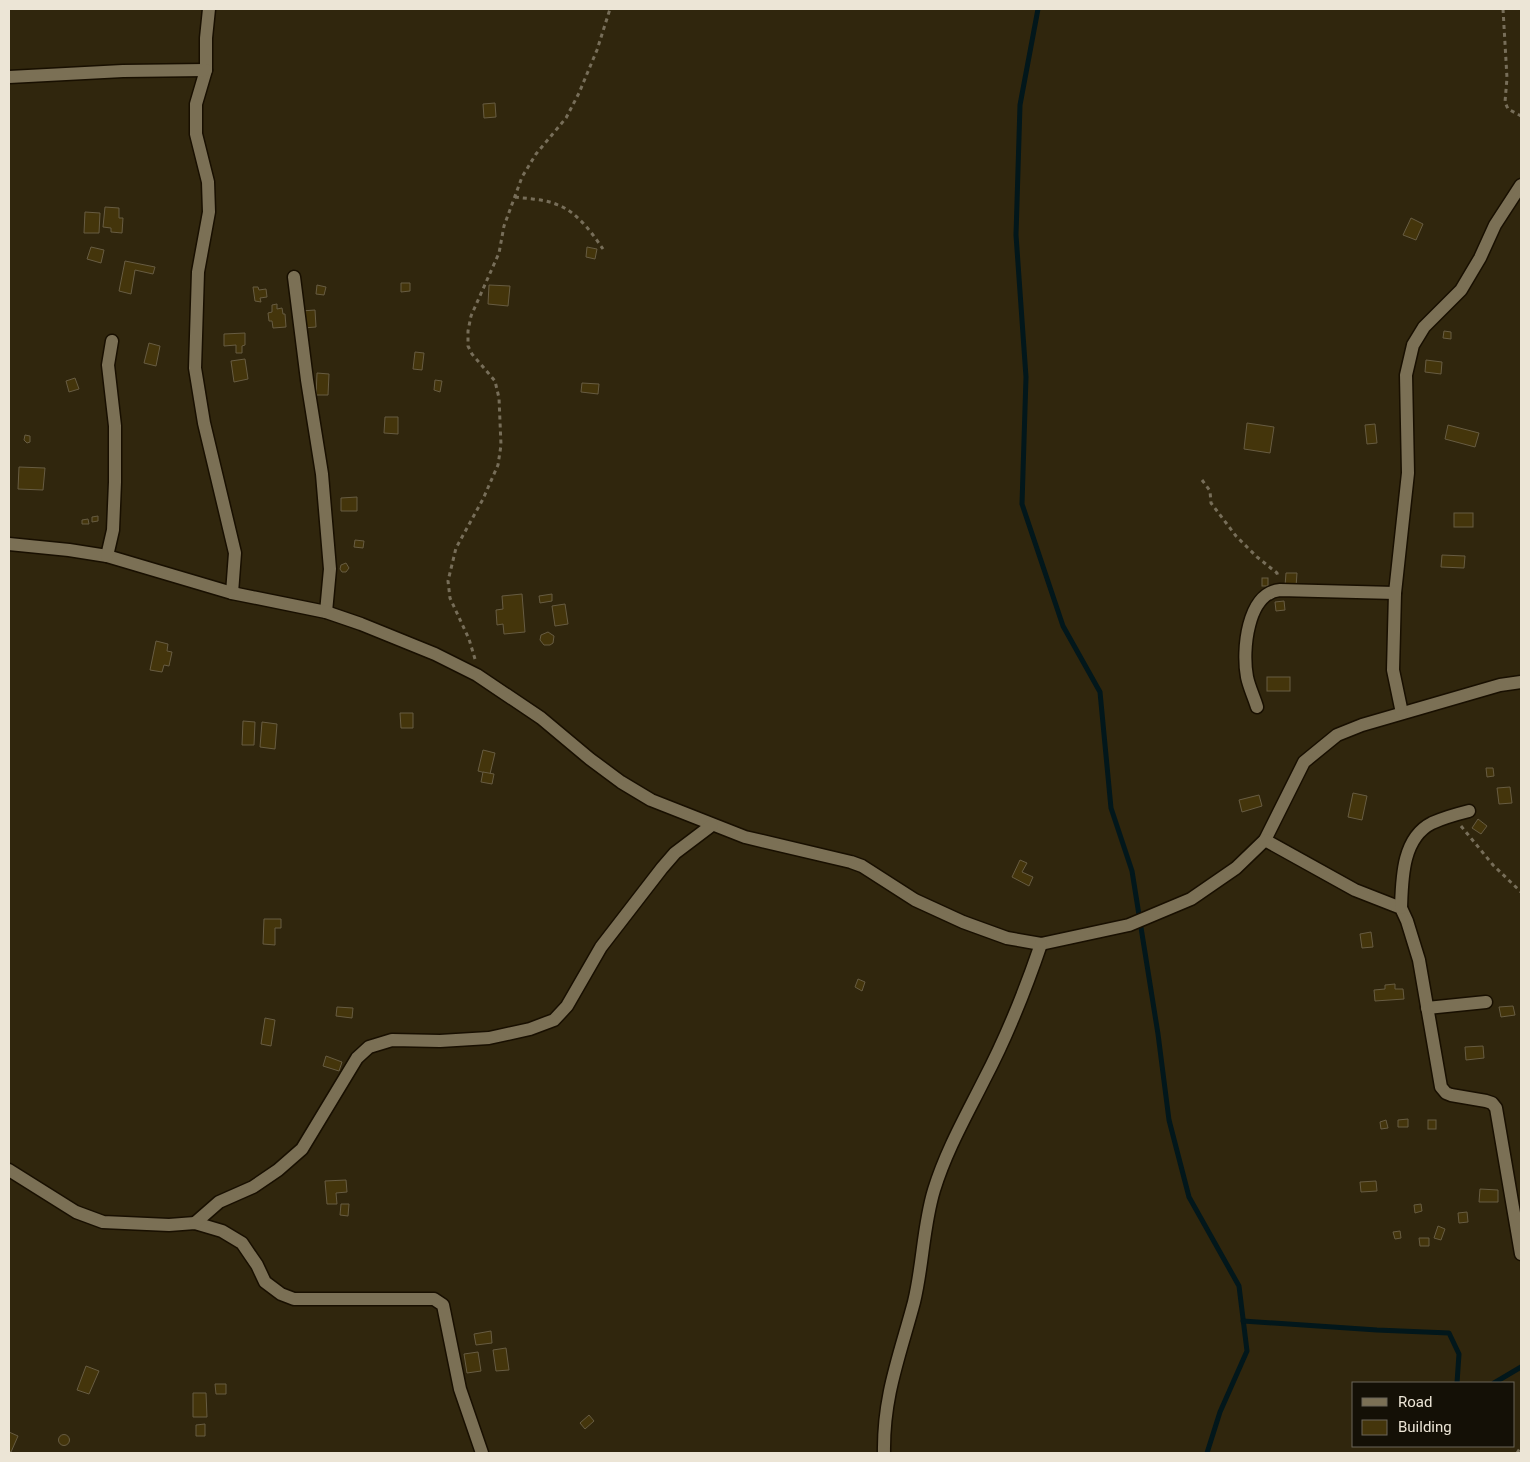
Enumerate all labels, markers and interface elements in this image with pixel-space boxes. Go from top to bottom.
legend [1352,1382,1515,1447]
text: Road [1398,1393,1432,1411]
text: Building [1398,1418,1452,1436]

